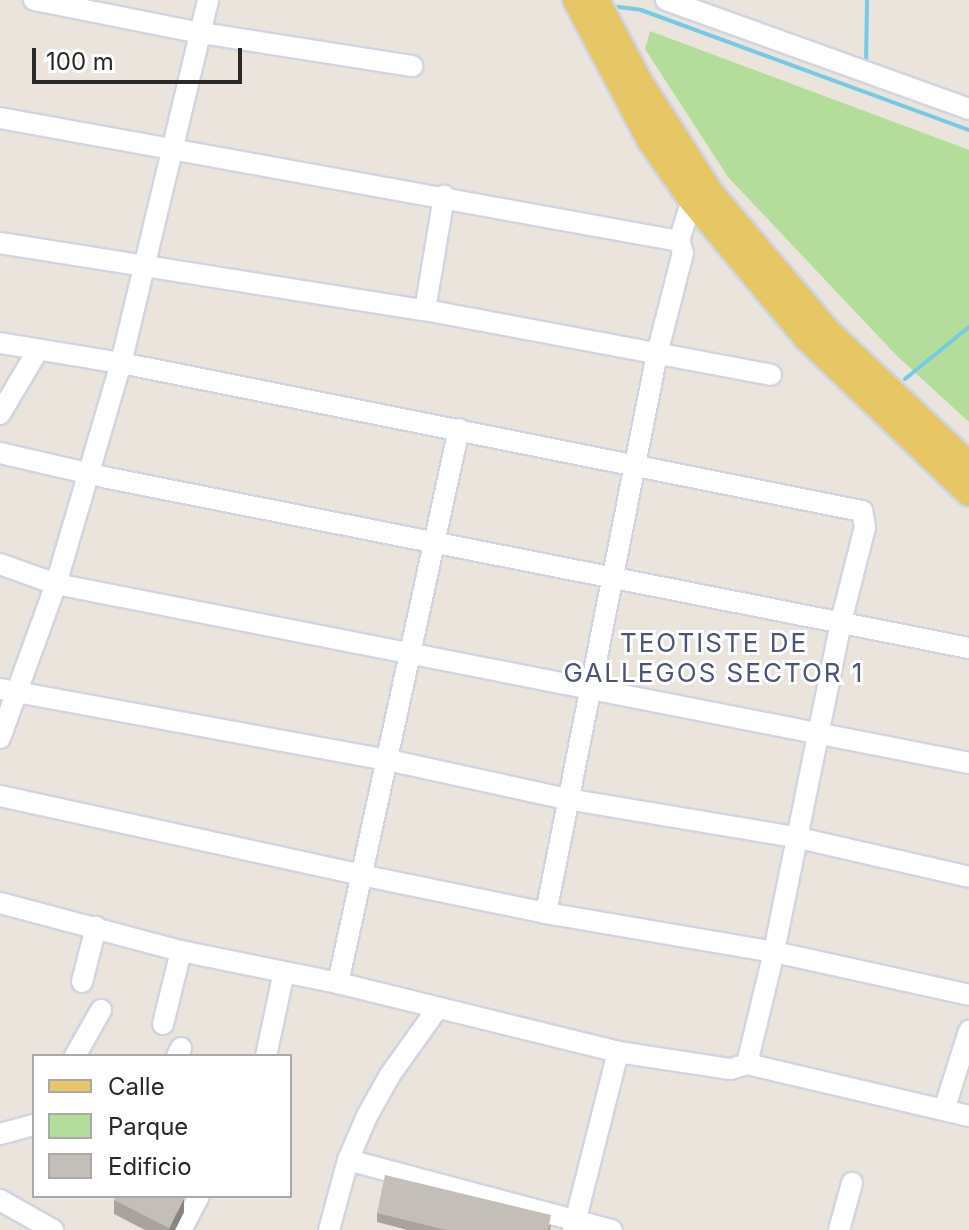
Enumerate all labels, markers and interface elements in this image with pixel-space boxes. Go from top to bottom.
scale bar [36,32,246,82]
text: 100 m [46,47,114,76]
district label: TEOTISTE DE GALLEGOS SECTOR 1 [564,627,864,688]
legend [32,1054,292,1198]
text: Calle [108,1072,165,1101]
text: Parque [108,1112,188,1141]
text: Edificio [108,1152,192,1181]

